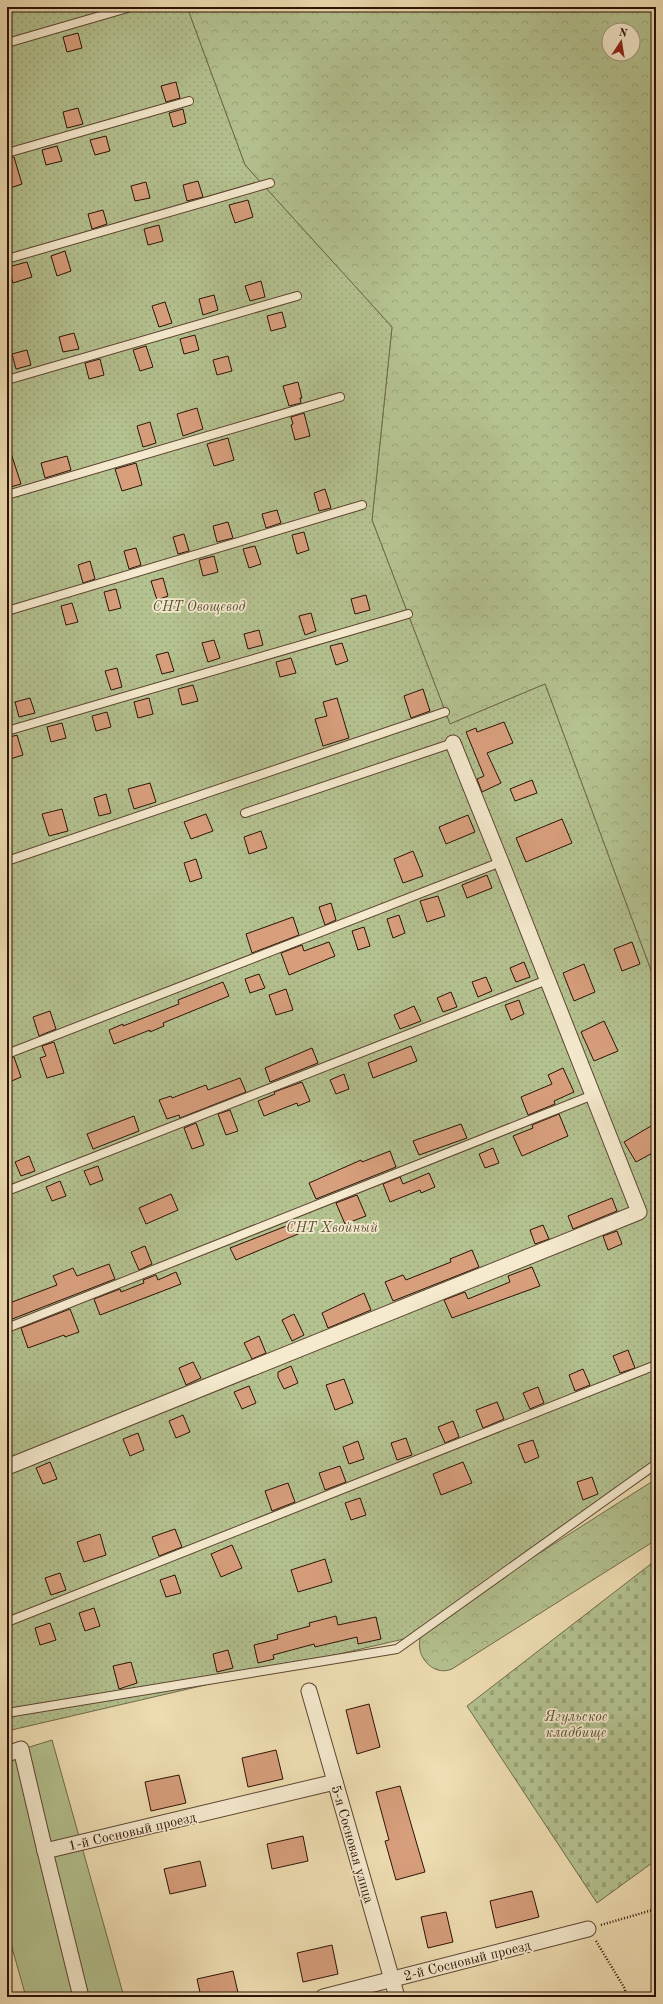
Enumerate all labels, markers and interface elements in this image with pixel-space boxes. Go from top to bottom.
north arrow [601,22,641,62]
text: N [618,27,629,40]
park label: СНТ Овощевод [153,600,246,615]
park label: СНТ Хвойный [286,1221,378,1235]
park label: Ягульское кладбище [544,1710,608,1741]
street label: 5-я Сосновая улица [328,1784,376,1905]
street label: 1-й Сосновый проезд [67,1810,197,1853]
street label: 2-й Сосновый проезд [402,1938,532,1984]

